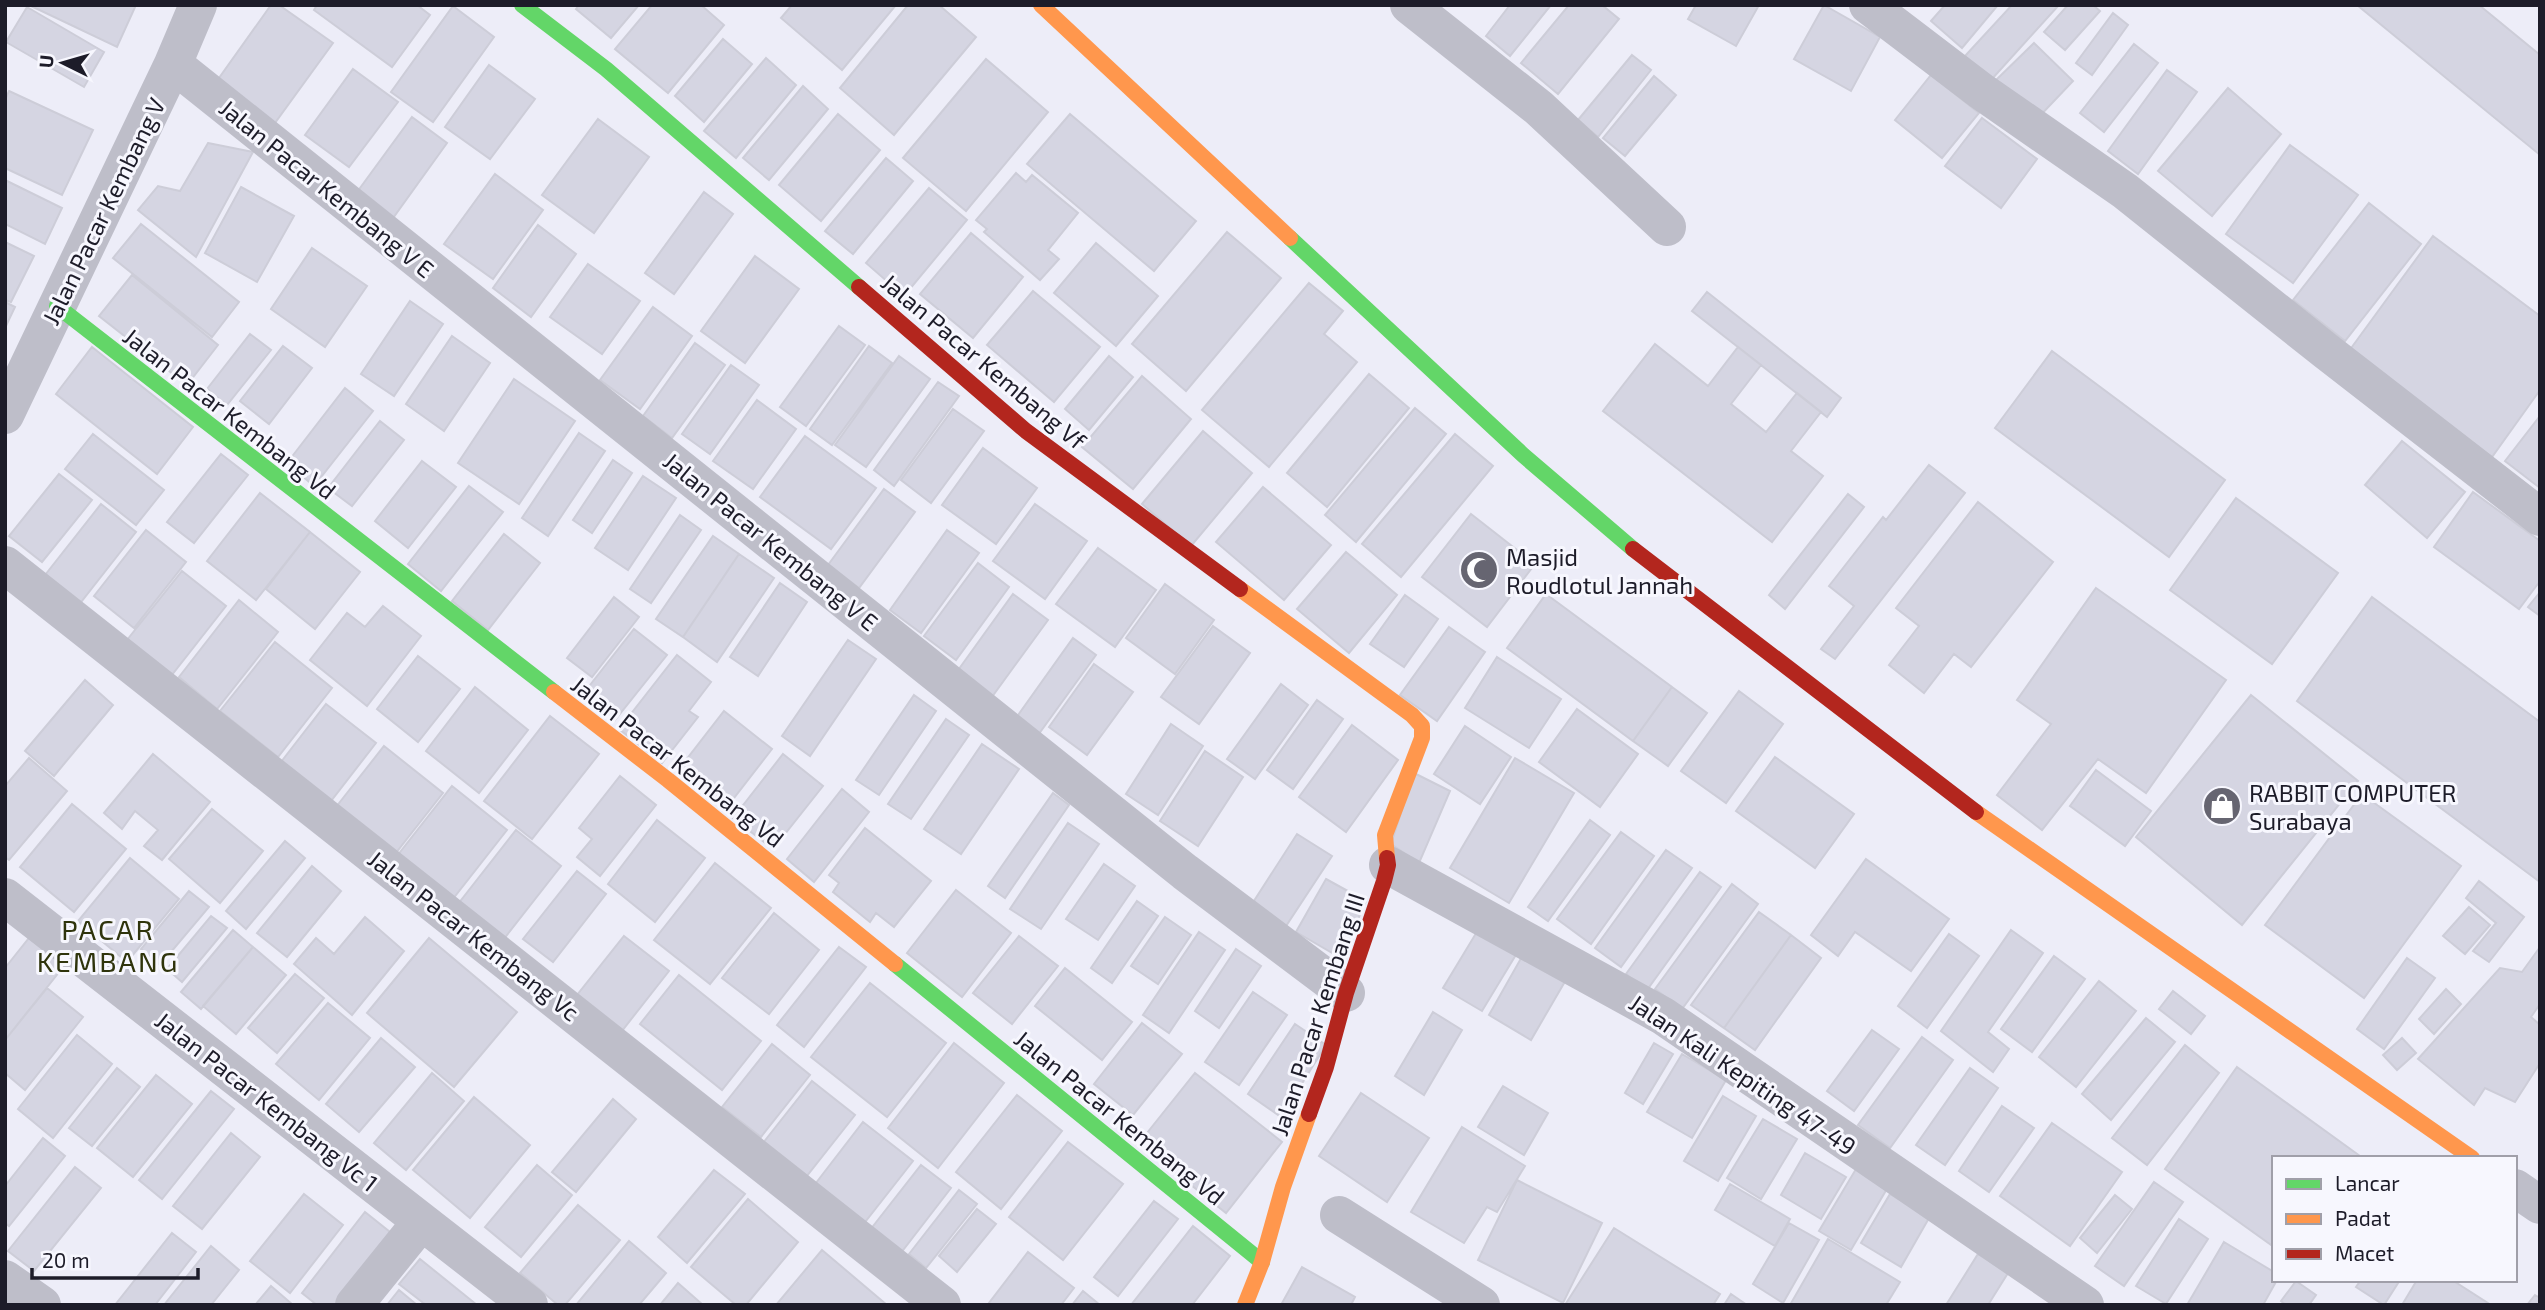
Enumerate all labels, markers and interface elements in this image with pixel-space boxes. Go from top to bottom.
north arrow [28,28,98,98]
text: U [34,54,58,69]
street label: Jalan Pacar Kembang V [35,92,171,329]
street label: Jalan Pacar Kembang V E [214,93,440,283]
street label: Jalan Pacar Kembang Vf [876,267,1093,456]
street label: Jalan Pacar Kembang Vd [118,321,342,505]
street label: Jalan Pacar Kembang V E [658,446,884,636]
place label: Masjid Roudlotul Jannah [1506,542,1693,599]
mosque icon: Masjid Roudlotul Jannah [1458,549,1500,591]
street label: Jalan Pacar Kembang Vd [566,669,790,853]
place label: RABBIT COMPUTER Surabaya [2249,778,2456,835]
shop icon: RABBIT COMPUTER Surabaya [2201,785,2243,827]
street label: Jalan Pacar Kembang Vc [363,844,585,1026]
street label: Jalan Pacar Kembang III [1264,889,1370,1139]
district label: PACAR KEMBANG [37,912,179,978]
street label: Jalan Kali Kepiting 47-49 [1624,987,1862,1161]
street label: Jalan Pacar Kembang Vc 1 [150,1005,384,1197]
street label: Jalan Pacar Kembang Vd [1009,1023,1231,1211]
legend [2272,1156,2517,1282]
text: Lancar [2335,1170,2400,1195]
text: Padat [2335,1205,2390,1230]
scale bar [32,1236,198,1280]
text: Macet [2335,1240,2394,1265]
text: 20 m [42,1247,90,1272]

